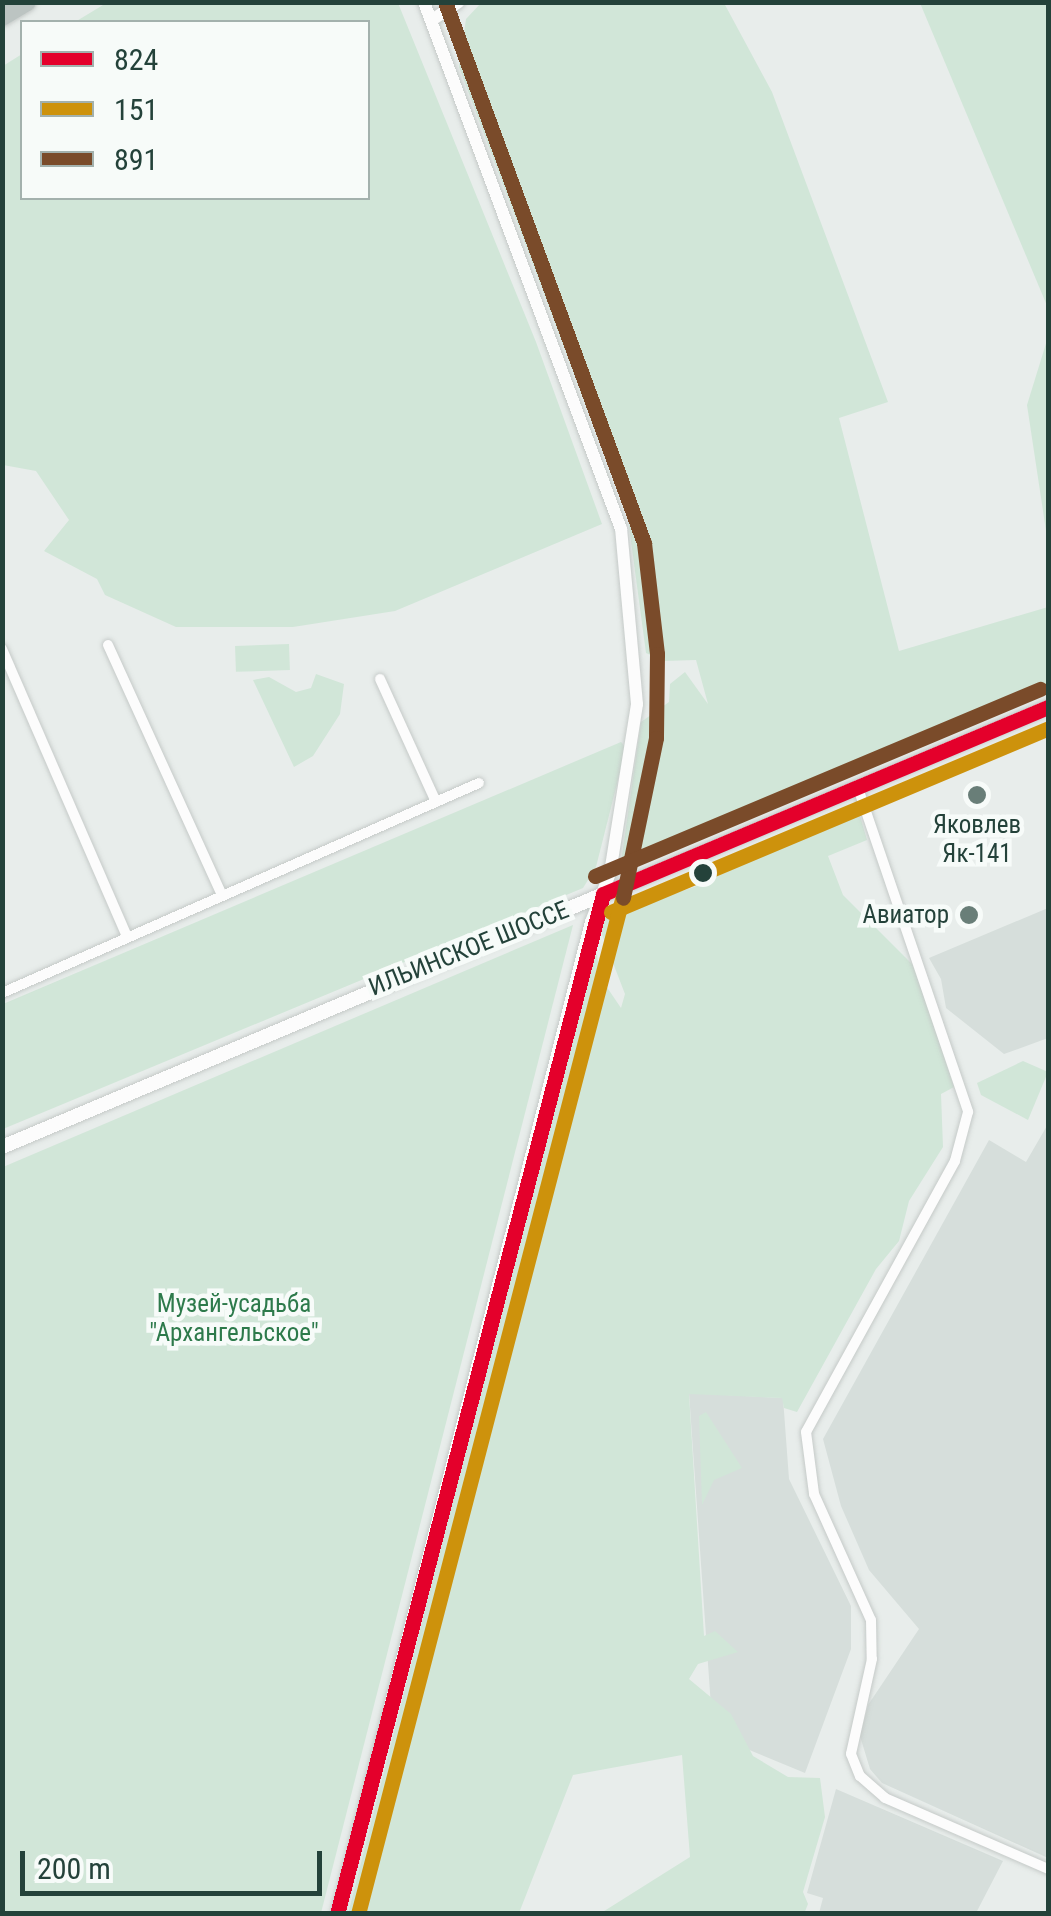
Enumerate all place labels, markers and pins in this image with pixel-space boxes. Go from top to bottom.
marker: Яковлев Як-141 [966,784,988,806]
place label: Яковлев Як-141 [933,811,1021,870]
unlabelled marker [693,863,713,883]
place label: Авиатор [862,900,949,930]
marker: Авиатор [958,904,980,926]

